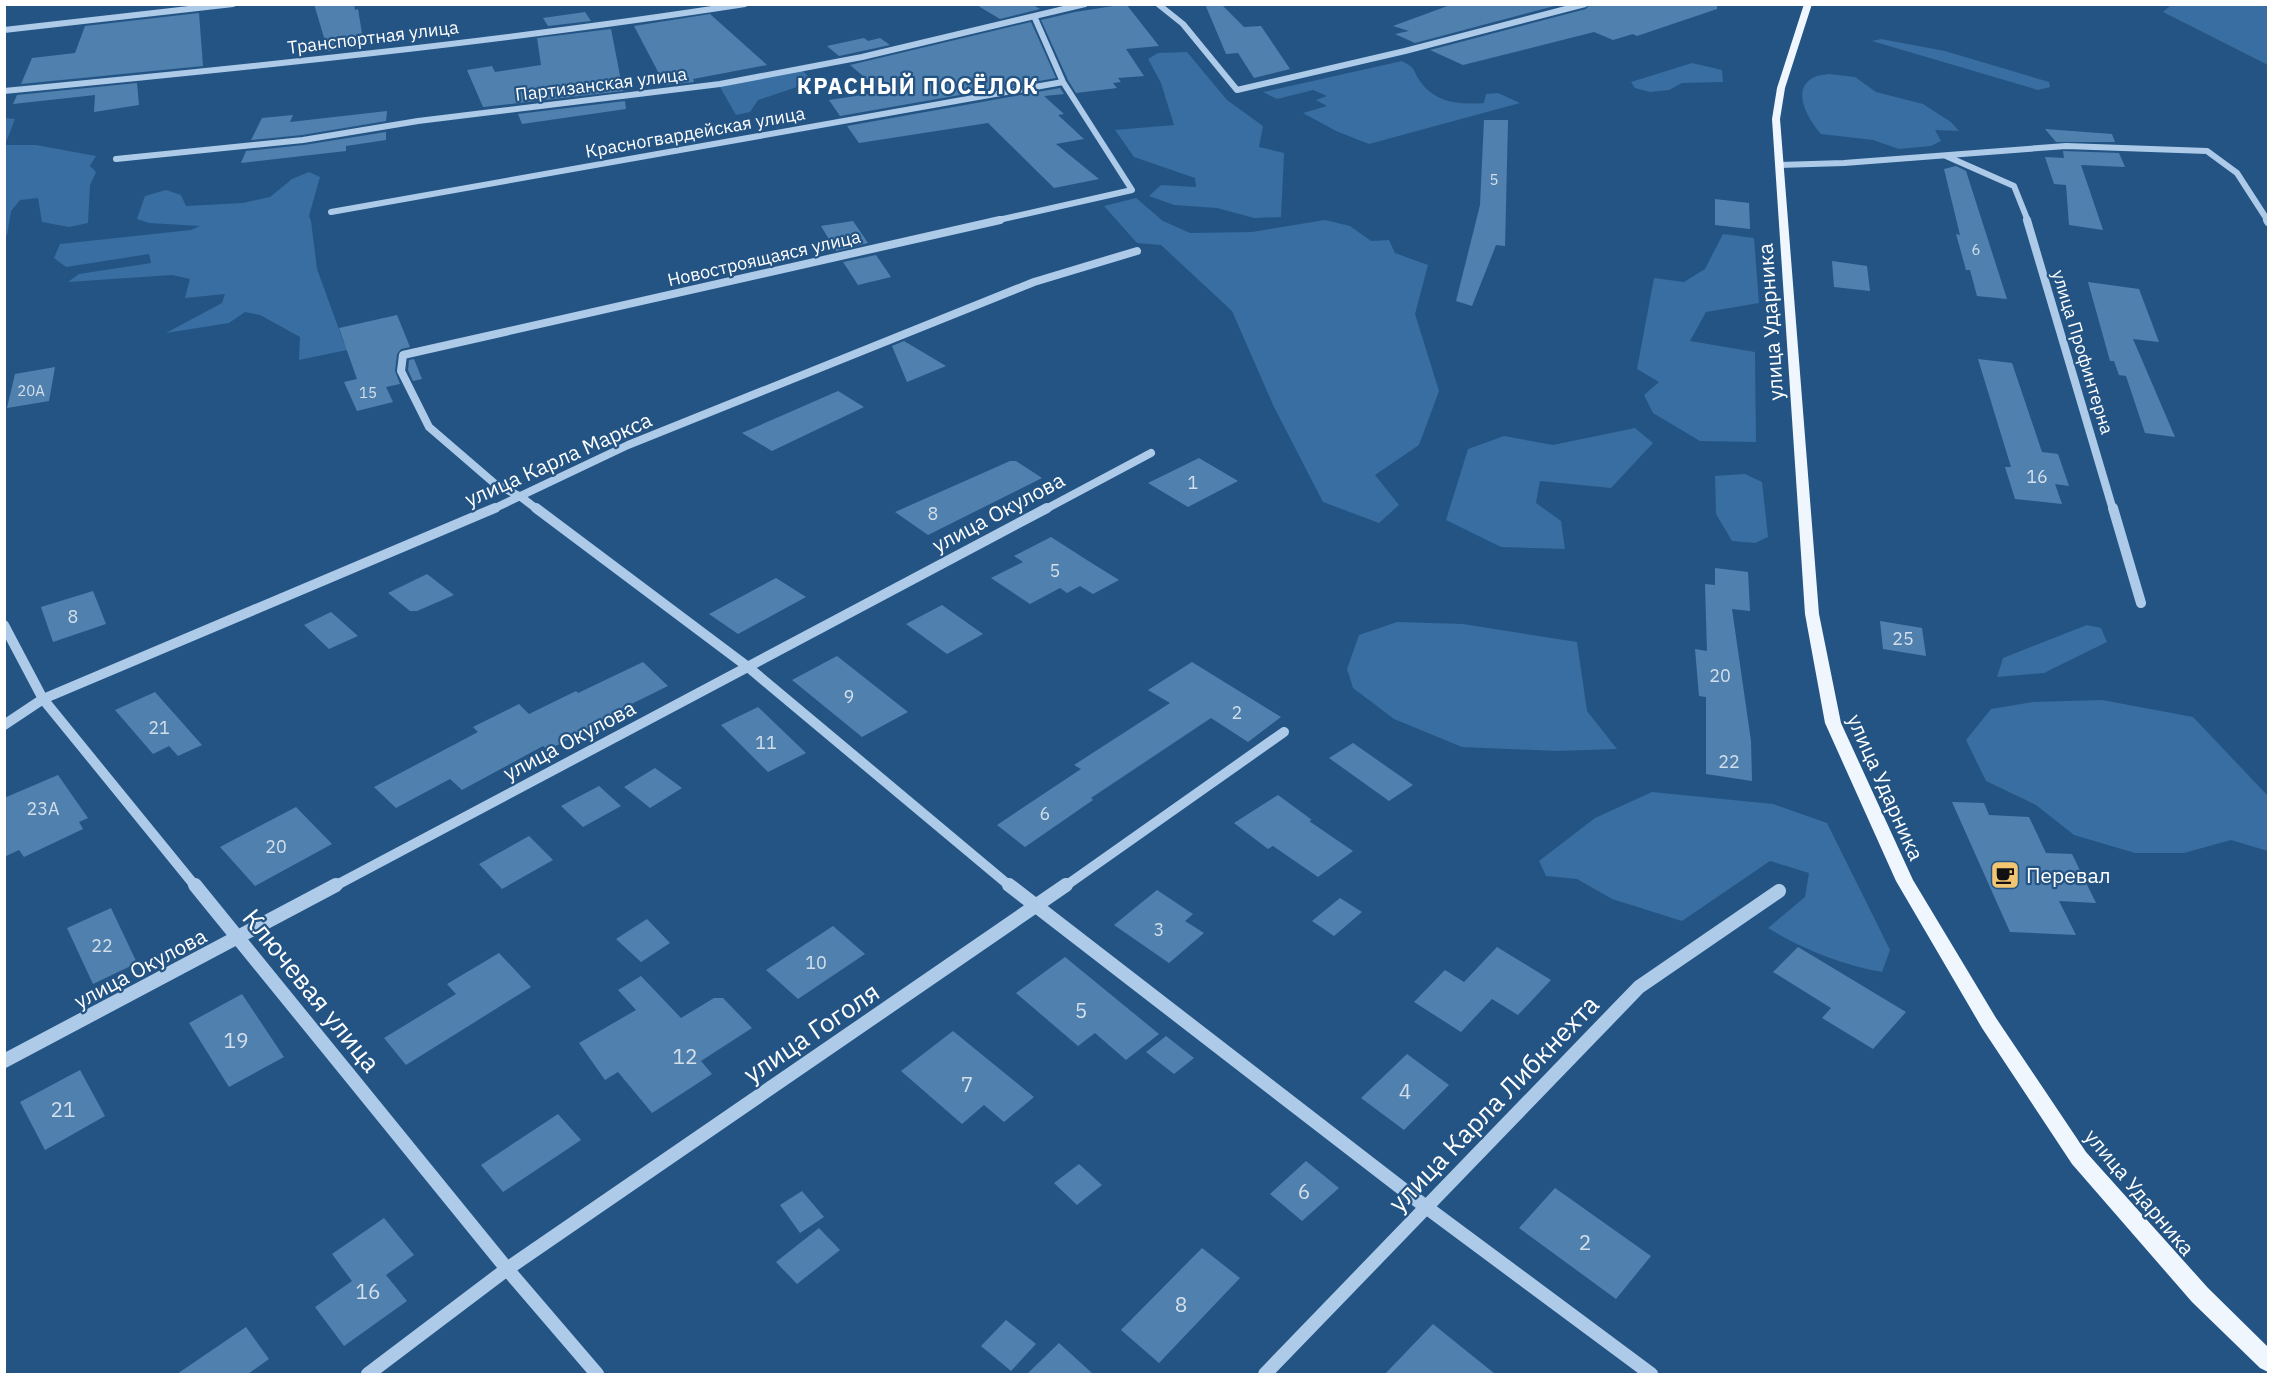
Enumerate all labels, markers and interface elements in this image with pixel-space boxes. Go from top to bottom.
street label: Транспортная улица [286,15,460,59]
street label: Партизанская улица [514,62,688,106]
district label: КРАСНЫЙ ПОСЁЛОК [797,71,1039,100]
street label: Красногвардейская улица [583,101,807,163]
house number: 5 [1489,170,1499,189]
street label: Новостроящаяся улица [665,224,863,291]
house number: 6 [1971,240,1981,259]
street label: улица Ударника [1751,242,1789,402]
street label: улица Профинтерна [2047,267,2119,437]
house number: 20А [17,381,45,400]
house number: 15 [359,383,377,402]
street label: улица Карла Маркса [460,405,656,513]
street label: улица Окулова [927,465,1069,559]
house number: 16 [2026,465,2048,488]
house number: 1 [1188,471,1198,494]
house number: 8 [928,502,938,525]
house number: 5 [1050,559,1060,582]
house number: 8 [68,605,78,628]
house number: 25 [1892,627,1914,650]
house number: 20 [1709,664,1731,687]
house number: 9 [844,685,854,708]
street label: улица Окулова [498,693,640,787]
house number: 2 [1232,701,1242,724]
street label: улица Ударника [1841,709,1931,865]
house number: 21 [148,716,170,739]
house number: 11 [755,731,777,754]
house number: 22 [1718,750,1740,773]
house number: 23А [26,797,60,820]
house number: 6 [1040,802,1050,825]
house number: 20 [265,835,287,858]
cafe icon: Перевал [1989,859,2021,891]
place label: Перевал [2026,861,2111,889]
street label: Ключевая улица [236,901,389,1079]
house number: 3 [1154,918,1164,941]
street label: улица Окулова [69,921,211,1015]
house number: 22 [91,934,113,957]
house number: 10 [805,951,827,974]
street label: улица Гоголя [736,974,886,1090]
street label: улица Карла Либкнехта [1380,987,1606,1219]
house number: 5 [1075,996,1087,1024]
house number: 19 [223,1026,249,1054]
house number: 12 [672,1042,698,1070]
house number: 7 [961,1070,973,1098]
house number: 4 [1399,1077,1411,1105]
house number: 21 [50,1095,76,1123]
street label: улица Ударника [2079,1123,2201,1261]
house number: 6 [1298,1177,1310,1205]
house number: 2 [1579,1228,1591,1256]
house number: 16 [355,1277,381,1305]
house number: 8 [1175,1290,1187,1318]

